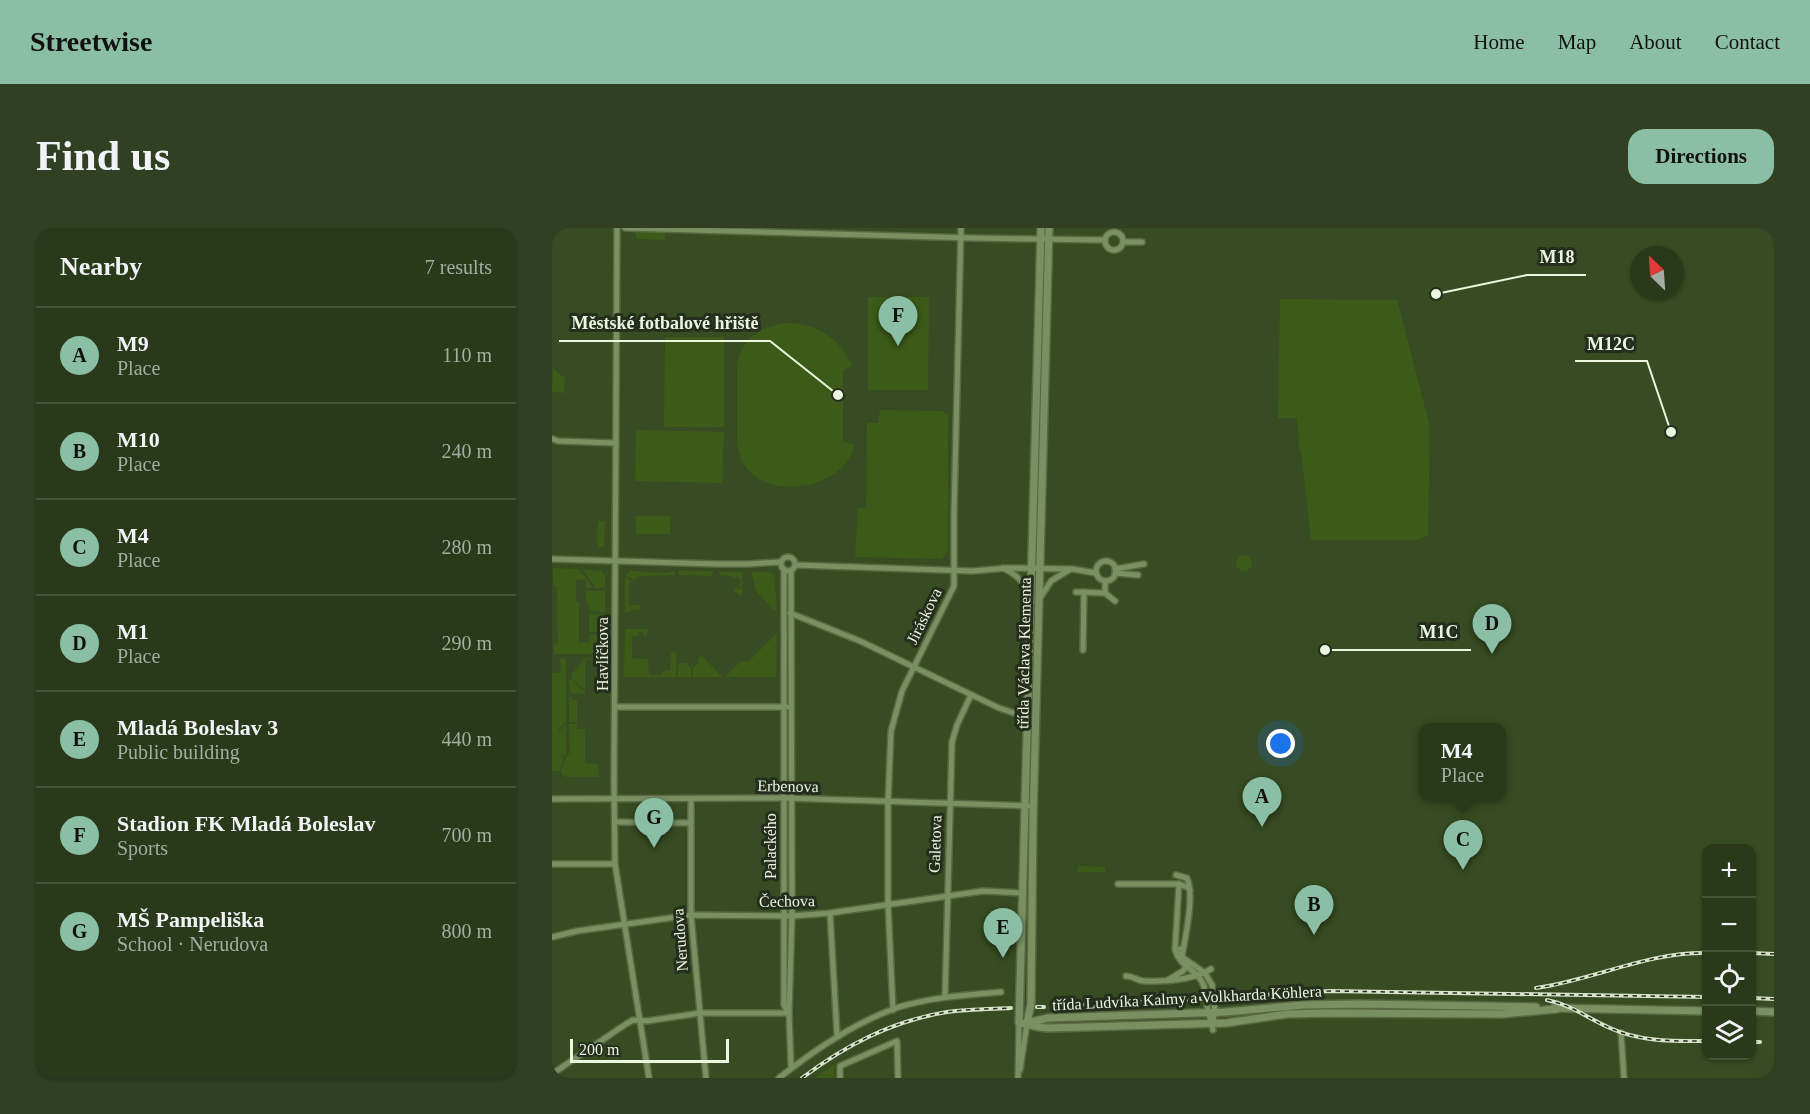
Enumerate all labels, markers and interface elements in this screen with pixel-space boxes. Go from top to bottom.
text: Streetwise [30,26,152,57]
text: Home [1473,30,1525,54]
text: Map [1558,30,1596,54]
text: About [1629,30,1682,54]
text: Contact [1715,30,1780,54]
button: Directions [1628,129,1774,184]
text: Find us [36,133,170,179]
callout: M18 [1527,239,1586,275]
north arrow [1630,246,1684,300]
text: M18 [1540,247,1575,267]
text: Nearby [60,252,142,281]
text: 7 results [425,256,492,278]
pin: F [878,296,918,346]
callout: Městské fotbalové hřiště [559,305,770,341]
text: Městské fotbalové hřiště [572,313,758,333]
callout: M12C [1575,325,1647,361]
text: M9 [117,331,149,356]
text: M12C [1587,334,1635,354]
text: A [72,344,87,366]
text: 110 m [442,344,492,366]
text: Place [117,357,160,379]
text: M10 [117,427,160,452]
text: B [73,440,86,462]
text: 240 m [441,440,492,462]
text: Place [117,453,160,475]
text: M4 [117,523,149,548]
text: C [72,536,87,558]
text: 280 m [441,536,492,558]
text: Place [117,549,160,571]
street label: třída Václava Klementa [1014,577,1034,729]
street label: Jiráskova [903,585,945,647]
pin: D [1472,604,1512,654]
callout: M1C [1408,614,1471,650]
street label: Havlíčkova [594,617,611,691]
text: M1 [117,619,149,644]
text: M1C [1420,622,1459,642]
text: D [72,632,87,654]
text: 290 m [441,632,492,654]
text: Place [117,645,160,667]
text: Mladá Boleslav 3 [117,715,278,740]
popup [1419,723,1506,801]
text: E [73,728,86,750]
text: 440 m [441,728,492,750]
your location [1266,729,1295,758]
text: M4 [1441,738,1473,763]
text: Public building [117,741,240,763]
text: Place [1441,764,1484,786]
street label: Erbenova [757,777,819,795]
pin: A [1242,778,1282,827]
pin: G [634,798,674,848]
text: Stadion FK Mladá Boleslav [117,811,376,836]
street label: Palackého [762,813,779,879]
street label: Galetova [925,815,945,873]
pin: C [1444,820,1482,870]
text: F [73,824,86,846]
text: 700 m [441,824,492,846]
text: Sports [117,837,168,859]
map controls [1702,844,1756,1060]
button: + [1702,844,1756,898]
pin: B [1294,886,1334,935]
street label: Čechova [759,891,815,910]
button: − [1702,898,1756,952]
text: MŠ Pampeliška [117,907,264,932]
street label: Nerudova [669,908,691,972]
pin: E [984,908,1022,958]
text: G [72,920,87,942]
text: 800 m [441,920,492,942]
text: School · Nerudova [117,933,268,955]
button: locate [1702,952,1756,1006]
street label: třída Ludvíka Kalmy a Volkharda Köhlera [1052,982,1322,1015]
button: layers [1702,1006,1756,1060]
scale bar [570,1036,729,1064]
text: 200 m [579,1041,619,1058]

